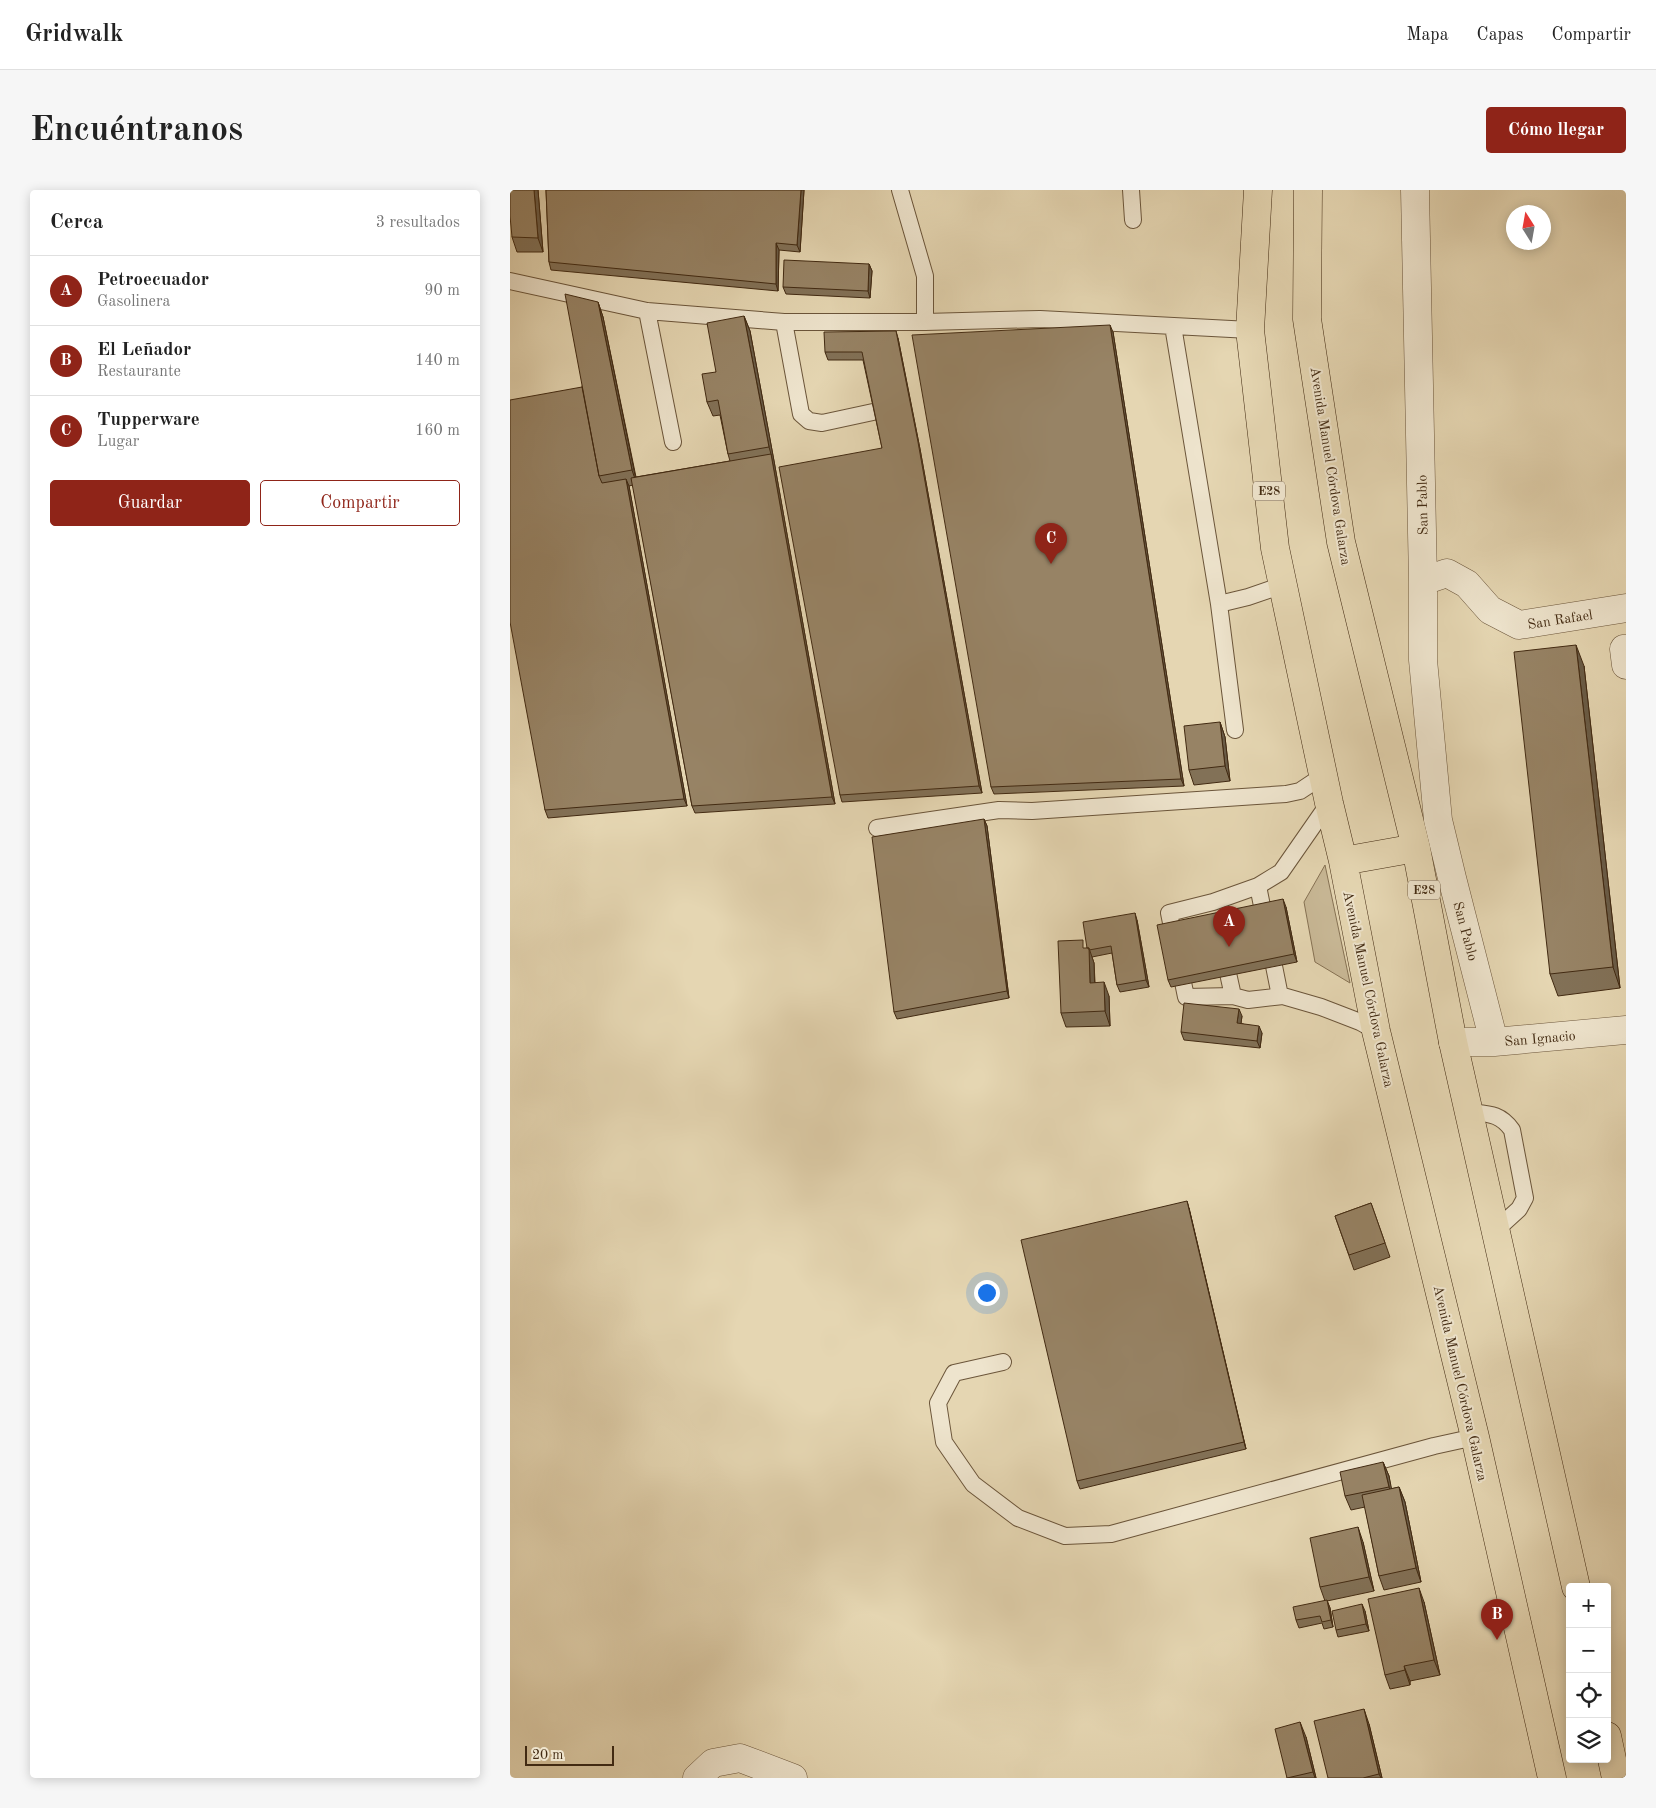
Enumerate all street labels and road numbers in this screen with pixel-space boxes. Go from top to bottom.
street label: Avenida Manuel Córdova Galarza [1307,366,1353,566]
street label: San Pablo [1415,474,1431,535]
road number: E28 [1253,482,1285,500]
street label: San Rafael [1527,608,1594,632]
road number: E28 [1408,880,1440,900]
street label: Avenida Manuel Córdova Galarza [1340,890,1396,1089]
street label: San Pablo [1450,900,1480,962]
street label: San Ignacio [1504,1029,1576,1049]
street label: Avenida Manuel Córdova Galarza [1431,1284,1489,1482]

